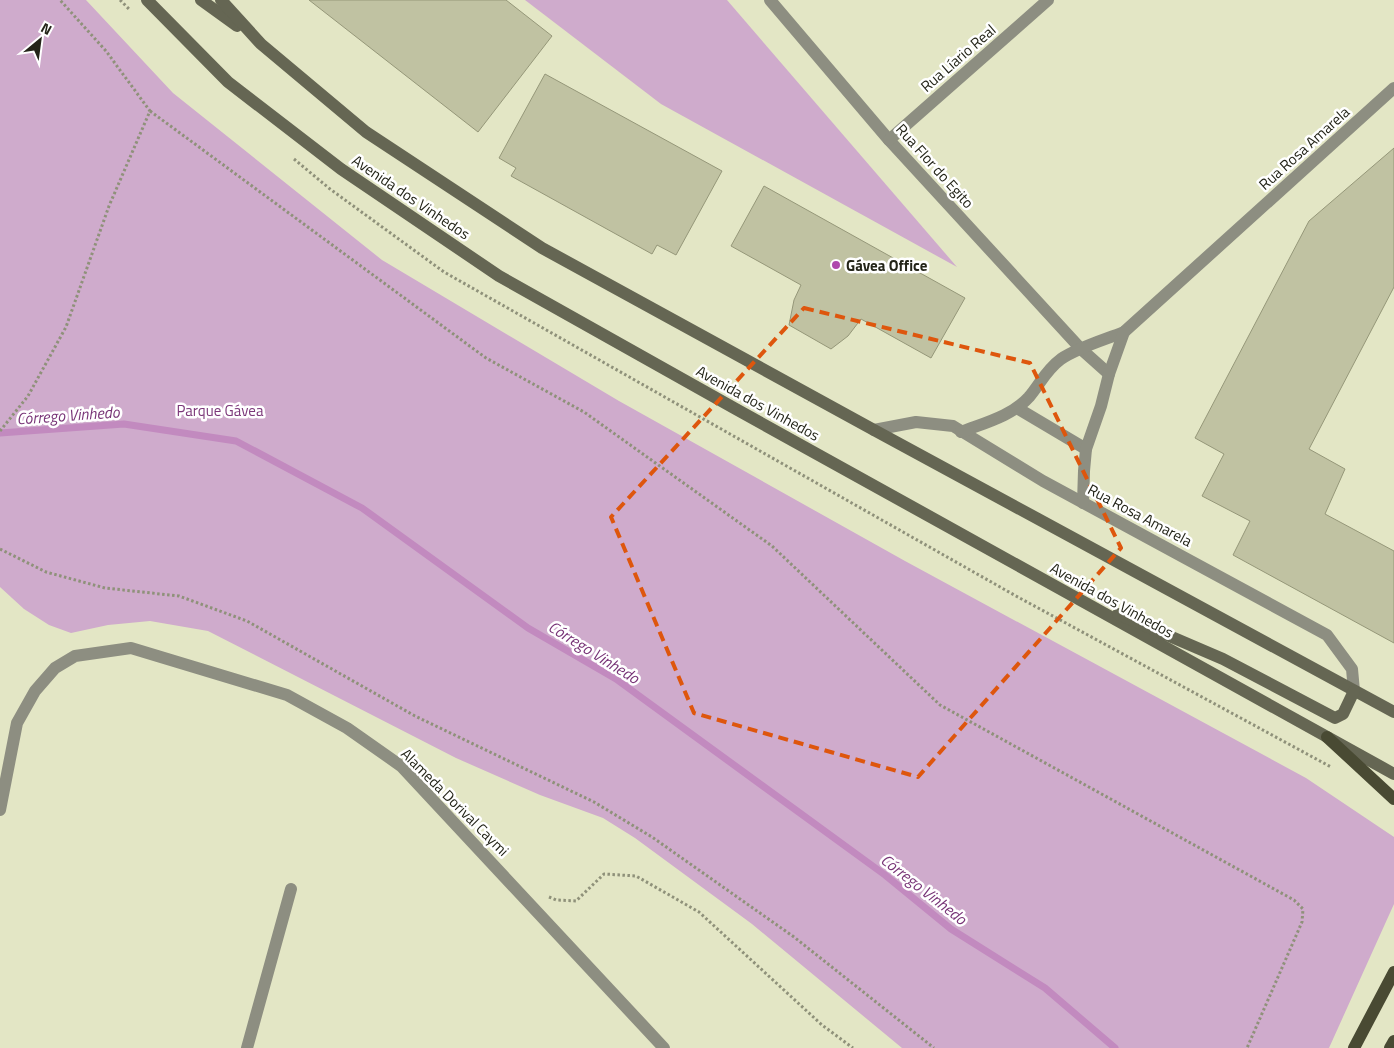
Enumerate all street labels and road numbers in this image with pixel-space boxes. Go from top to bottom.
street label: Rua Líario Real [915,19,1001,97]
street label: Rua Rosa Amarela [1253,101,1355,195]
street label: Rua Flor do Egito [891,118,979,214]
street label: Avenida dos Vinhedos [347,149,475,245]
street label: Avenida dos Vinhedos [692,359,824,447]
street label: Rua Rosa Amarela [1084,478,1197,552]
street label: Avenida dos Vinhedos [1046,556,1178,644]
street label: Alameda Dorival Caymi [396,743,514,861]

